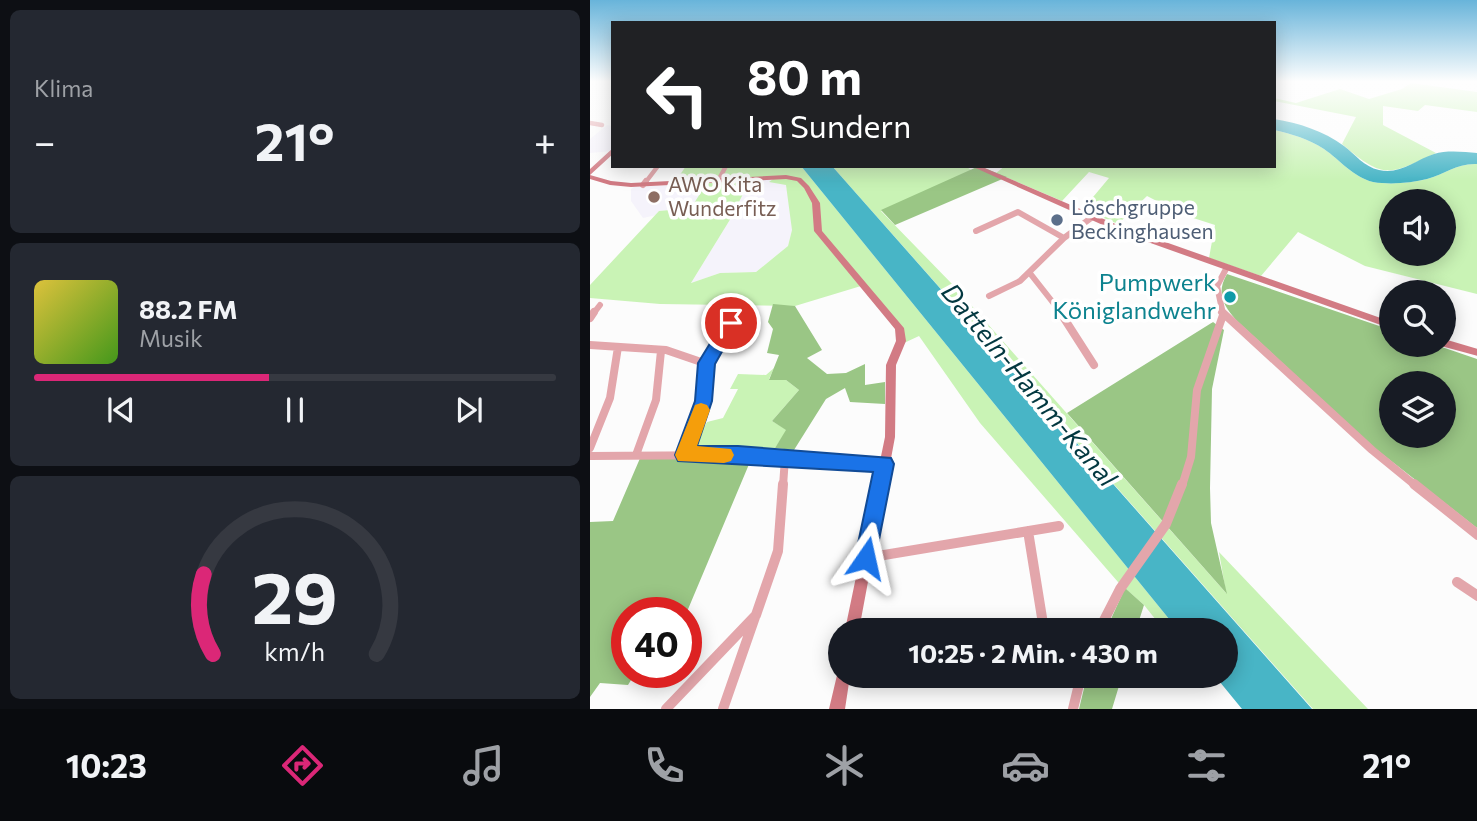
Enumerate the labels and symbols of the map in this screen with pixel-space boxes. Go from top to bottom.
place label: AWO Kita Wunderfitz [668,171,776,220]
marker: AWO Kita Wunderfitz [646,189,662,205]
place label: Löschgruppe Beckinghausen [1071,194,1214,243]
marker: Löschgruppe Beckinghausen [1049,212,1065,228]
place label: Pumpwerk Königlandwehr [1052,267,1216,324]
water label: Datteln-Hamm-Kanal [936,276,1125,493]
marker: Pumpwerk Königlandwehr [1222,289,1238,305]
pin [701,293,761,353]
position arrow [829,521,903,595]
speed limit sign: 40 [611,597,702,688]

